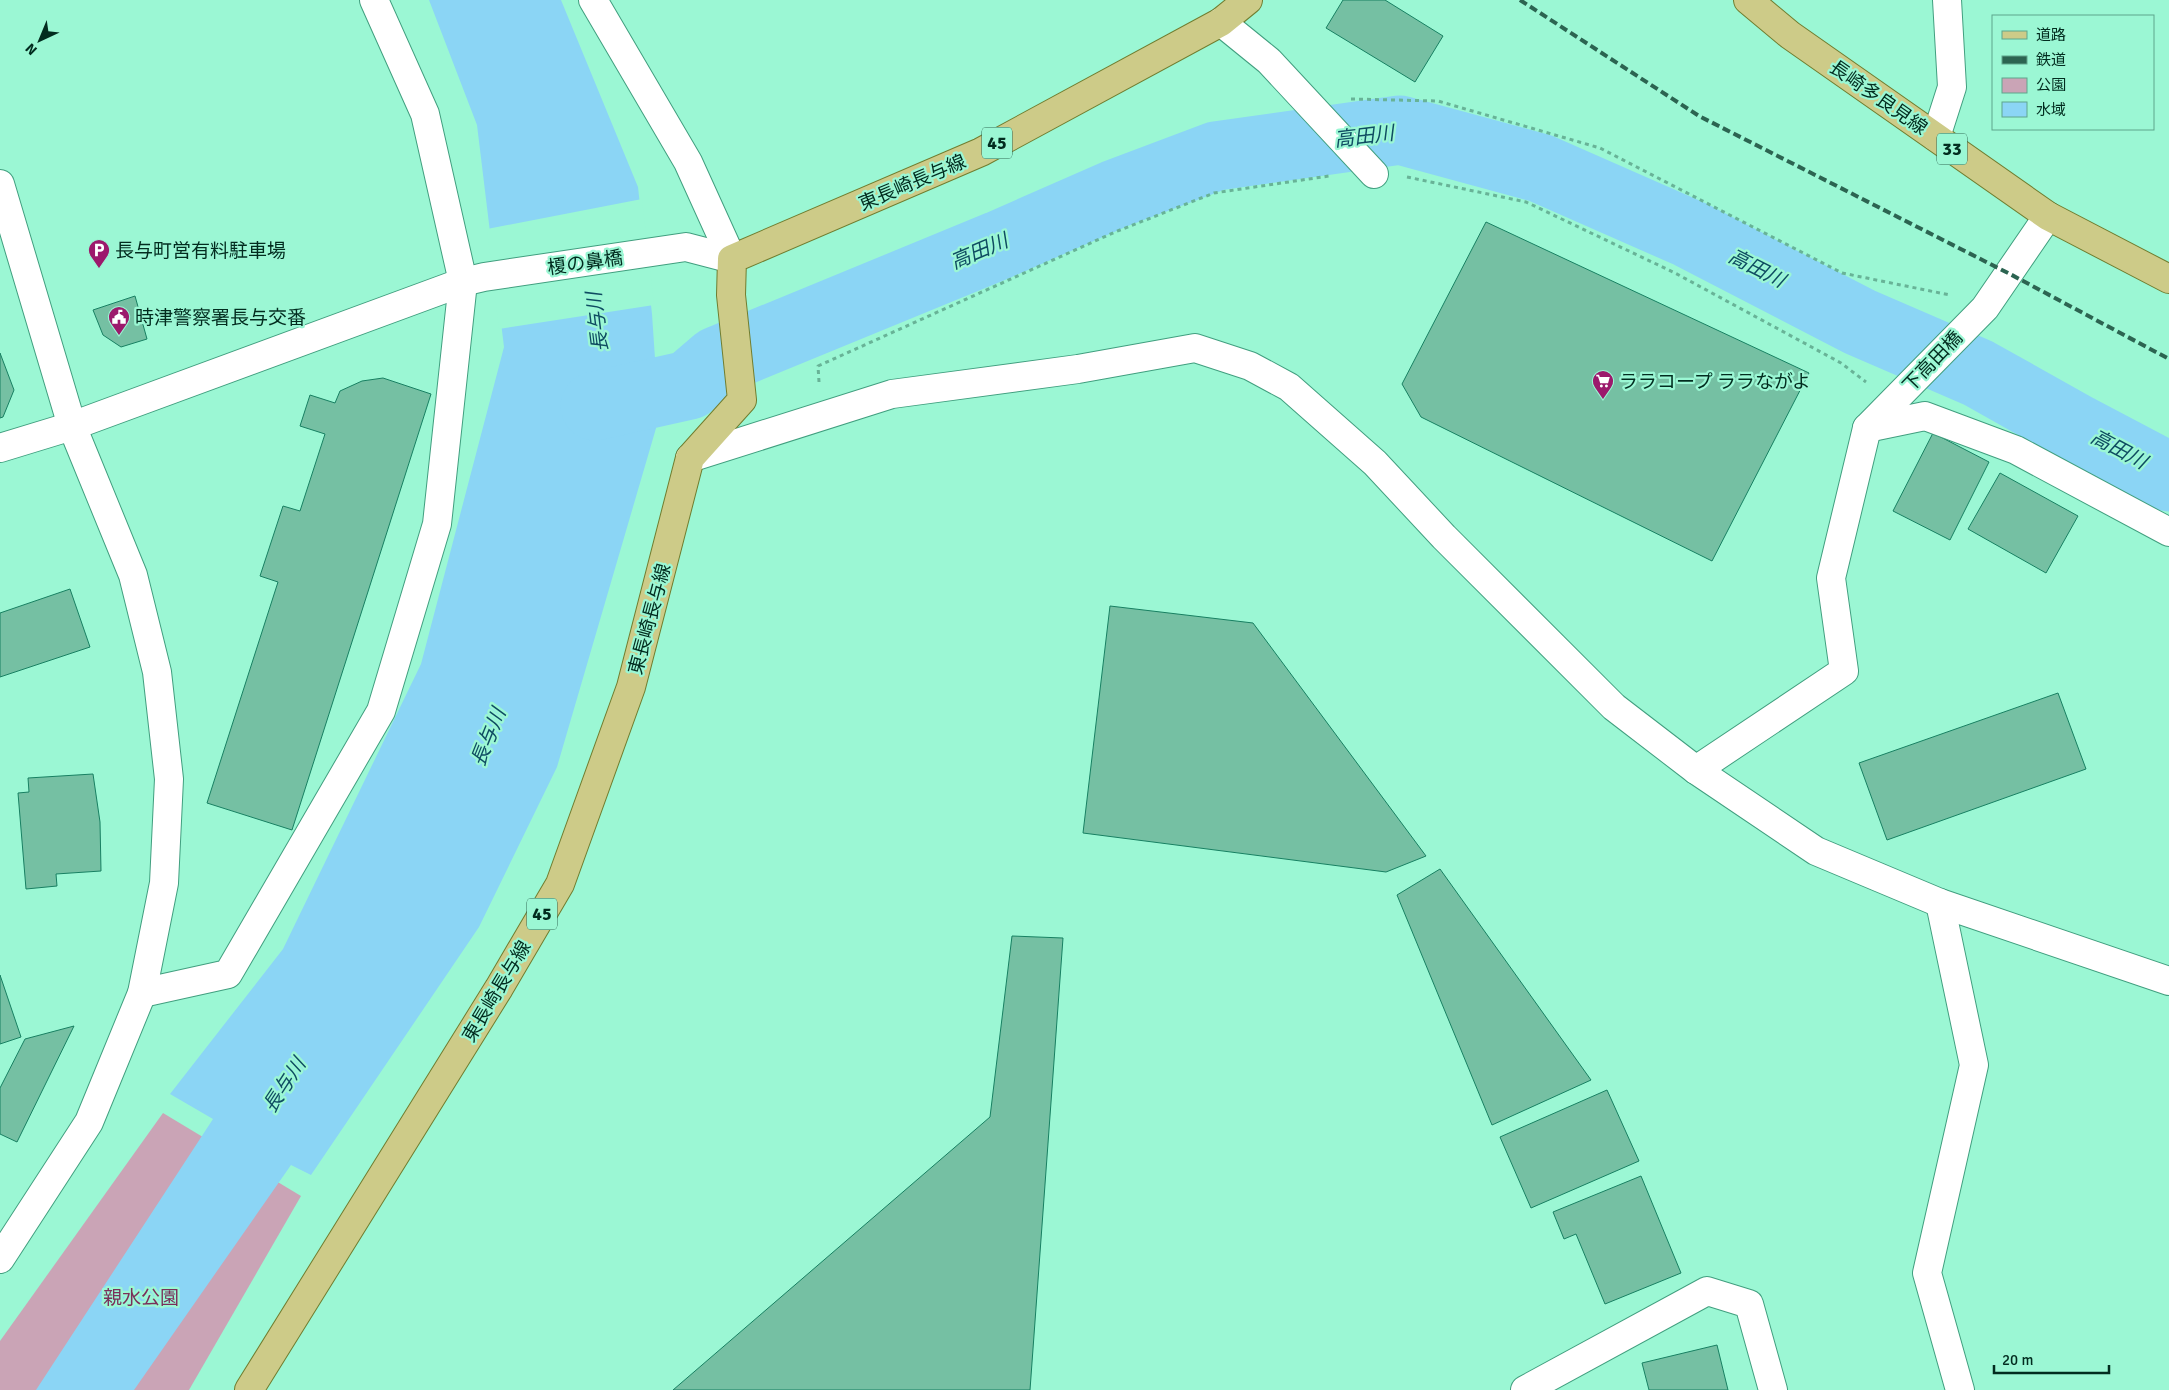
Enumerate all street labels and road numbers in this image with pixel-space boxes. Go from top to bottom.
street label: 長崎多良見線 [1825,55,1932,140]
road number: 45 [982,128,1012,158]
road number: 33 [1937,134,1967,164]
street label: 東長崎長与線 [855,150,970,216]
street label: 榎の鼻橋 [546,246,624,280]
street label: 下高田橋 [1898,326,1968,397]
street label: 東長崎長与線 [624,561,676,677]
road number: 45 [527,899,557,930]
street label: 東長崎長与線 [457,936,537,1047]

